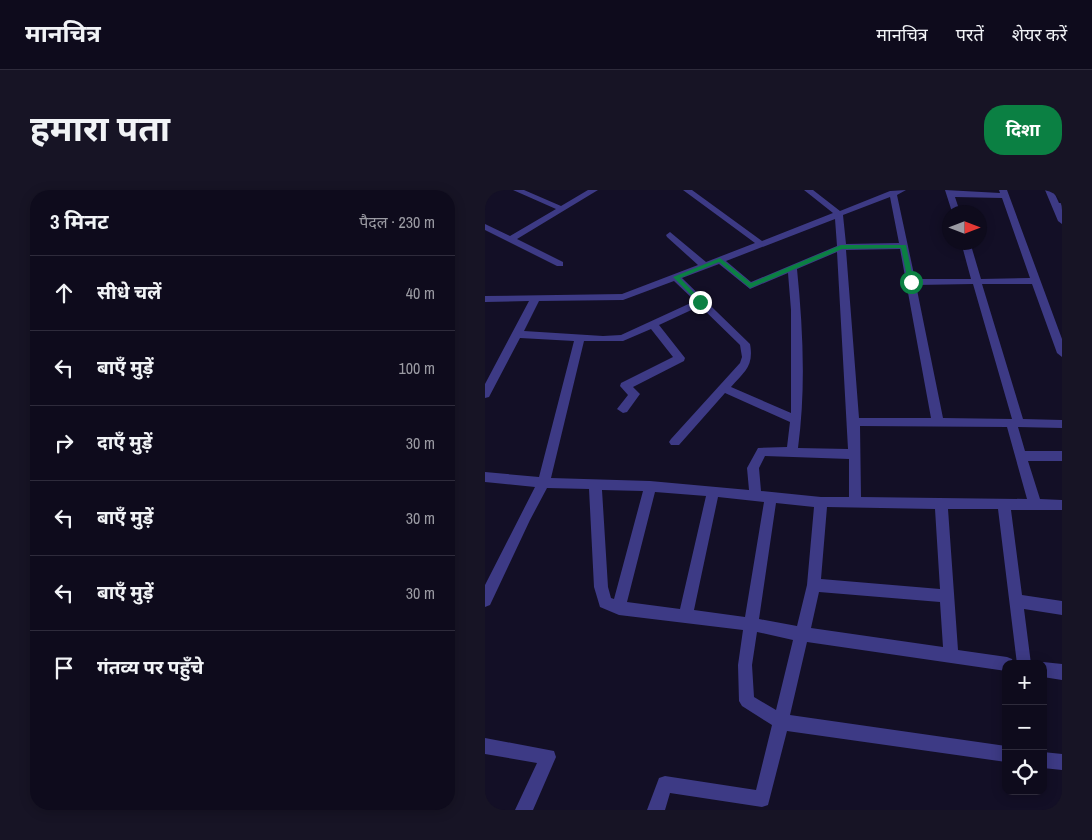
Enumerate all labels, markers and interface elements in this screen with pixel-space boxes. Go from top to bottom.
text: मानचित्र [25,17,101,49]
text: मानचित्र [876,22,928,47]
text: परतें [956,22,984,47]
text: शेयर करें [1012,22,1067,47]
text: हमारा पता [30,105,170,152]
button: दिशा [984,105,1062,155]
north arrow [942,205,987,250]
text: 3 मिनट [50,207,108,236]
text: पैदल · 230 m [359,211,435,233]
route start [900,271,923,294]
icon: ahead [50,279,78,307]
text: सीधे चलें [97,279,161,305]
text: 40 m [406,282,435,304]
route end [689,291,712,314]
icon: left [50,354,78,382]
text: बाएँ मुड़ें [97,354,153,380]
text: 100 m [399,357,435,379]
icon: right [50,429,78,457]
text: दाएँ मुड़ें [97,429,152,455]
text: 30 m [406,432,435,454]
icon: left [50,504,78,532]
text: बाएँ मुड़ें [97,504,153,530]
text: 30 m [406,507,435,529]
icon: left [50,579,78,607]
text: बाएँ मुड़ें [97,579,153,605]
text: 30 m [406,582,435,604]
icon: arrive [50,654,78,682]
text: गंतव्य पर पहुँचे [97,654,203,680]
map controls [1002,660,1047,795]
button: + [1002,660,1047,705]
button: − [1002,705,1047,750]
button: locate [1002,750,1047,795]

